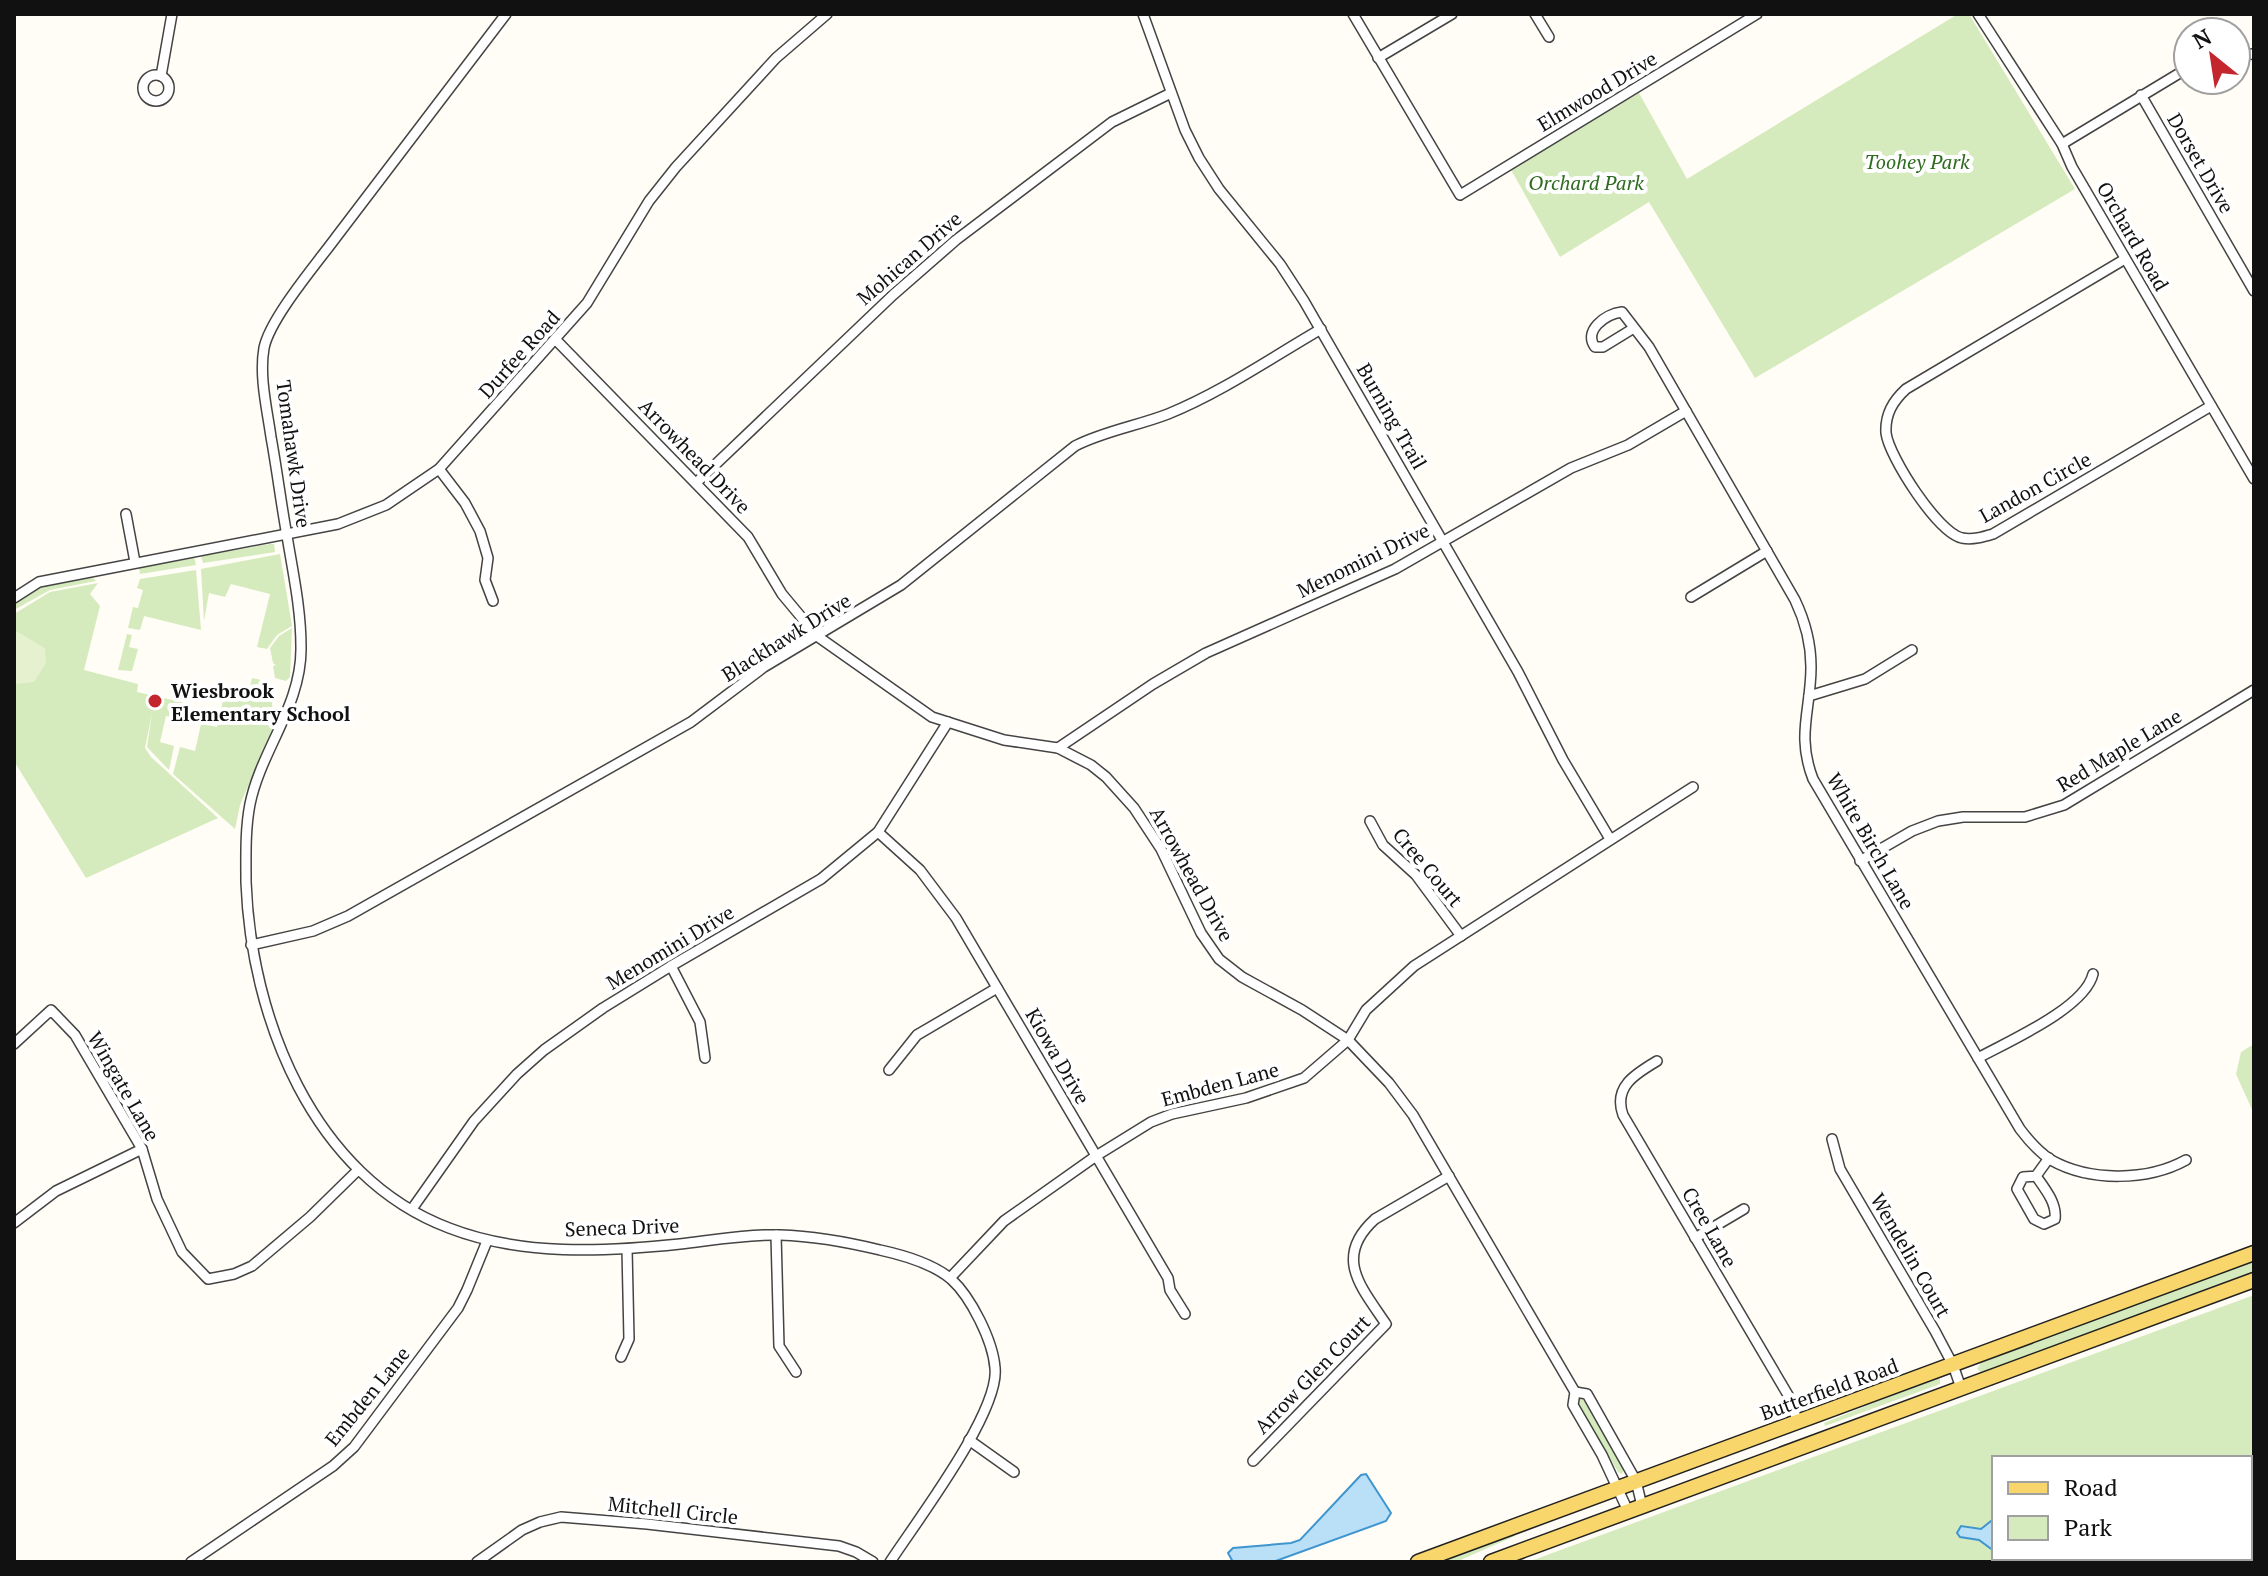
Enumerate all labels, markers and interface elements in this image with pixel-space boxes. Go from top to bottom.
north arrow [2172,16,2252,96]
text: N [2187,21,2216,55]
street label: Elmwood Drive [1532,45,1662,137]
street label: Dorset Drive [2161,108,2241,218]
park label: Toohey Park [1864,148,1970,175]
park label: Orchard Park [1528,169,1644,196]
street label: Orchard Road [2091,176,2175,296]
street label: Mohican Drive [851,205,967,311]
street label: Durfee Road [472,304,566,404]
street label: Burning Trail [1351,358,1433,474]
street label: Tomahawk Drive [270,378,318,530]
street label: Arrowhead Drive [633,393,757,519]
street label: Landon Circle [1974,445,2096,529]
street label: Menomini Drive [1292,516,1434,604]
street label: Blackhawk Drive [716,587,856,687]
place label: Wiesbrook Elementary School [171,677,351,727]
marker: Wiesbrook Elementary School [146,692,164,710]
street label: Red Maple Lane [2052,702,2186,798]
street label: White Birch Lane [1821,768,1921,914]
street label: Arrowhead Drive [1144,802,1240,946]
street label: Cree Court [1387,822,1469,913]
street label: Menomini Drive [601,898,739,996]
street label: Kiowa Drive [1020,1003,1096,1109]
street label: Wingate Lane [82,1026,166,1146]
street label: Embden Lane [1158,1055,1282,1113]
street label: Cree Lane [1676,1182,1744,1272]
street label: Wendelin Court [1864,1188,1958,1323]
street label: Seneca Drive [564,1212,680,1242]
street label: Arrow Glen Court [1248,1308,1376,1439]
street label: Embden Lane [319,1341,415,1451]
street label: Butterfield Road [1756,1352,1902,1426]
legend [1992,1456,2252,1560]
text: Road [2064,1471,2118,1503]
street label: Mitchell Circle [607,1490,739,1530]
text: Park [2064,1511,2113,1543]

